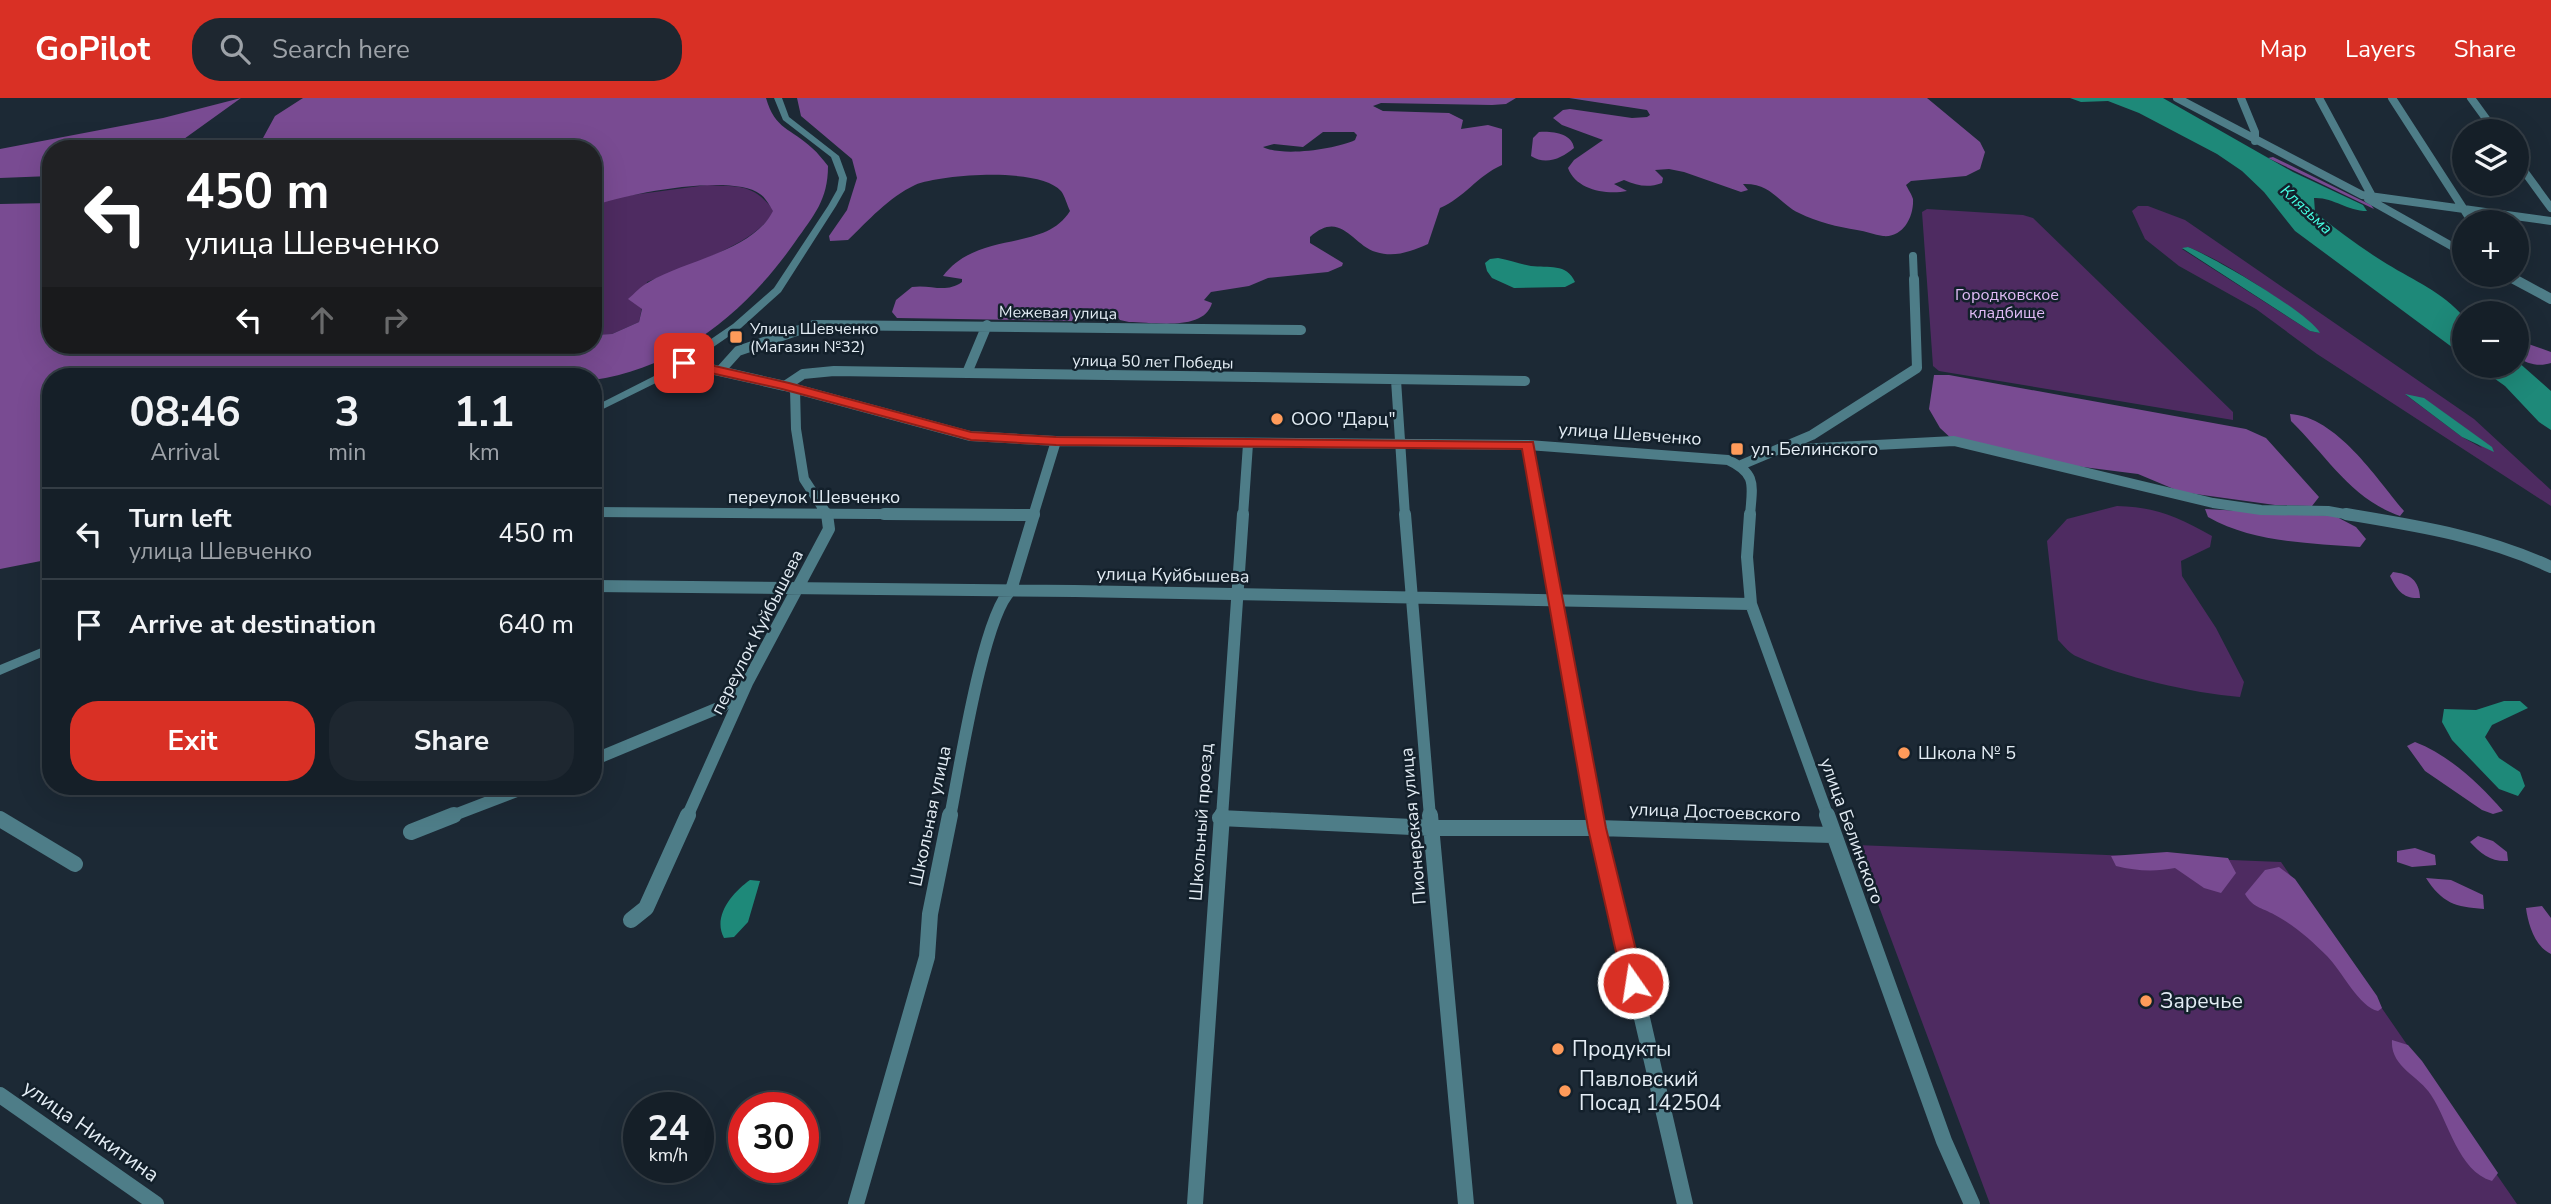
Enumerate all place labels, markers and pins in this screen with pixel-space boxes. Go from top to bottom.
place label: Улица Шевченко (Магазин №32) [749,318,879,358]
marker: Улица Шевченко (Магазин №32) [728,329,744,345]
pin [654,333,714,393]
place label: ООО "Дарц" [1291,407,1395,431]
marker: ООО "Дарц" [1269,411,1285,427]
place label: ул. Белинского [1751,437,1878,461]
marker: ул. Белинского [1729,441,1745,457]
place label: Школа № 5 [1918,741,2016,765]
marker: Школа № 5 [1896,745,1912,761]
place label: Заречье [2160,987,2243,1015]
marker: Заречье [2138,993,2154,1009]
place label: Продукты [1572,1035,1671,1063]
marker: Продукты [1550,1041,1566,1057]
place label: Павловский Посад 142504 [1579,1065,1721,1117]
marker: Павловский Посад 142504 [1557,1083,1573,1099]

